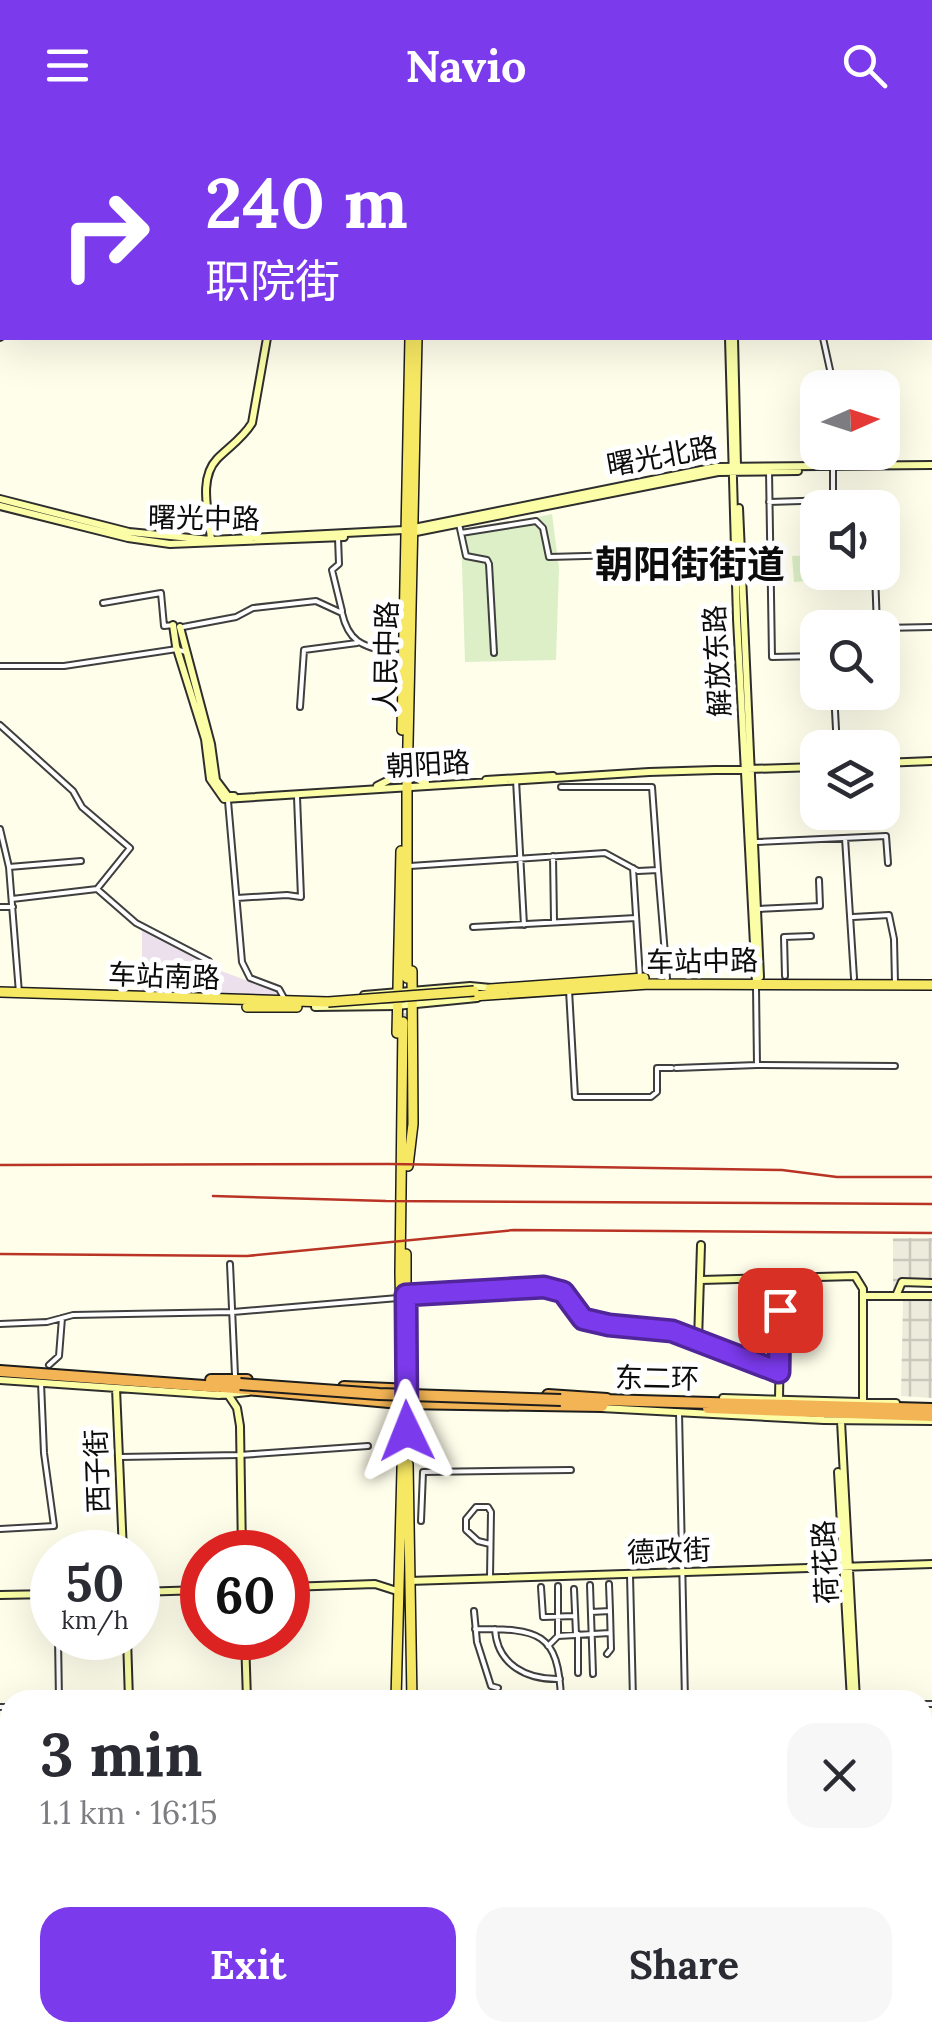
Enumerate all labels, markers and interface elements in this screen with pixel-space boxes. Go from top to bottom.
text: Navio [405,37,527,94]
icon: menu [40,38,95,93]
icon: search [837,38,892,93]
text: 240 m [205,158,408,247]
icon: right [40,170,170,300]
text: 职院街 [205,252,340,309]
north arrow [800,370,900,470]
map controls [800,370,900,830]
street label: 曙光北路 [604,429,720,483]
button: sound [800,490,900,590]
street label: 曙光中路 [148,499,260,537]
district label: 朝阳街街道 [595,540,785,588]
street label: 人民中路 [367,601,405,713]
street label: 解放东路 [696,604,738,718]
button: search [800,610,900,710]
button: layers [800,730,900,830]
street label: 朝阳路 [385,744,471,784]
street label: 车站中路 [646,942,758,980]
street label: 车站南路 [107,956,221,996]
pin [738,1268,823,1353]
icon: arrive [753,1283,808,1338]
street label: 东二环 [615,1359,699,1397]
position arrow [355,1379,459,1483]
street label: 西子街 [78,1428,116,1514]
street label: 荷花路 [805,1519,845,1605]
speed limit sign: 60 [180,1530,310,1660]
street label: 德政街 [626,1532,712,1570]
text: 50 [66,1551,124,1615]
text: km/h [61,1604,129,1636]
text: 3 min [40,1716,202,1792]
button: close [787,1723,892,1828]
text: 1.1 km · 16:15 [40,1792,217,1833]
button: Exit [40,1907,456,2022]
button: Share [476,1907,892,2022]

